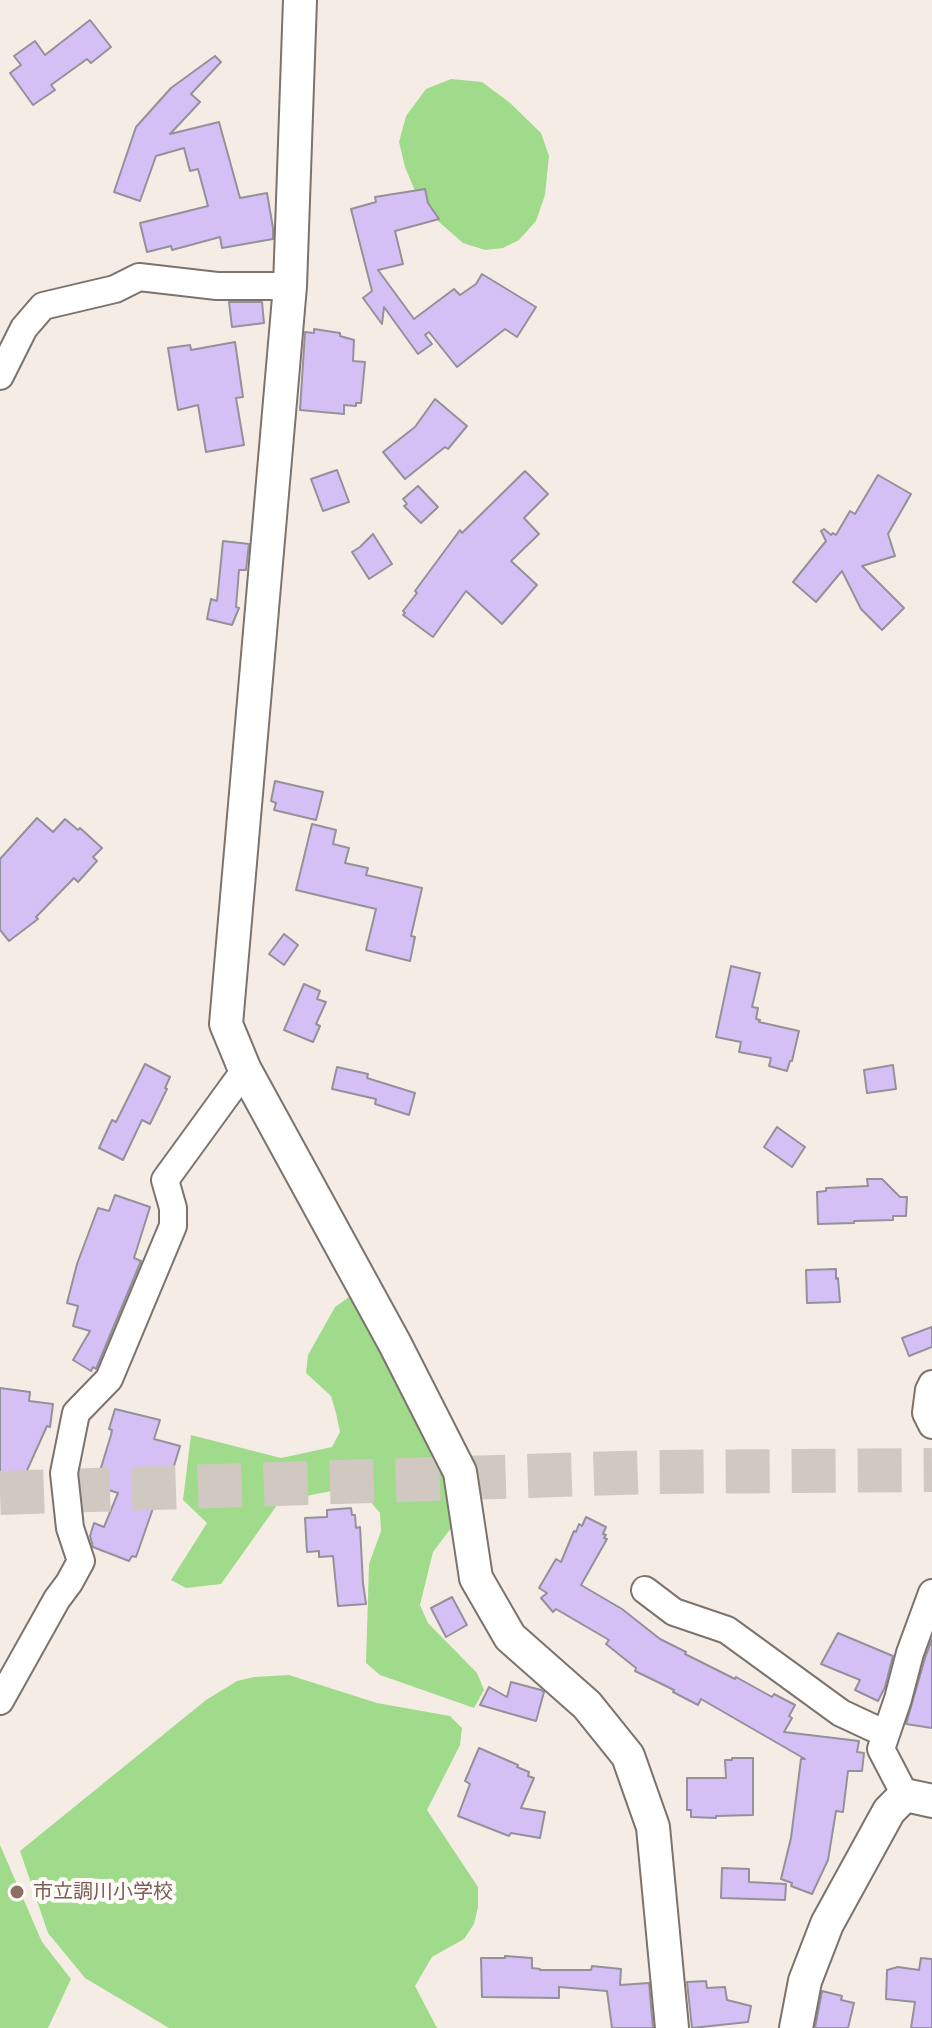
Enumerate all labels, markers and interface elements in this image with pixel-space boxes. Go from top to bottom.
place label: 市立調川小学校 [33,1880,173,1904]
marker: 市立調川小学校 [8,1883,26,1901]

